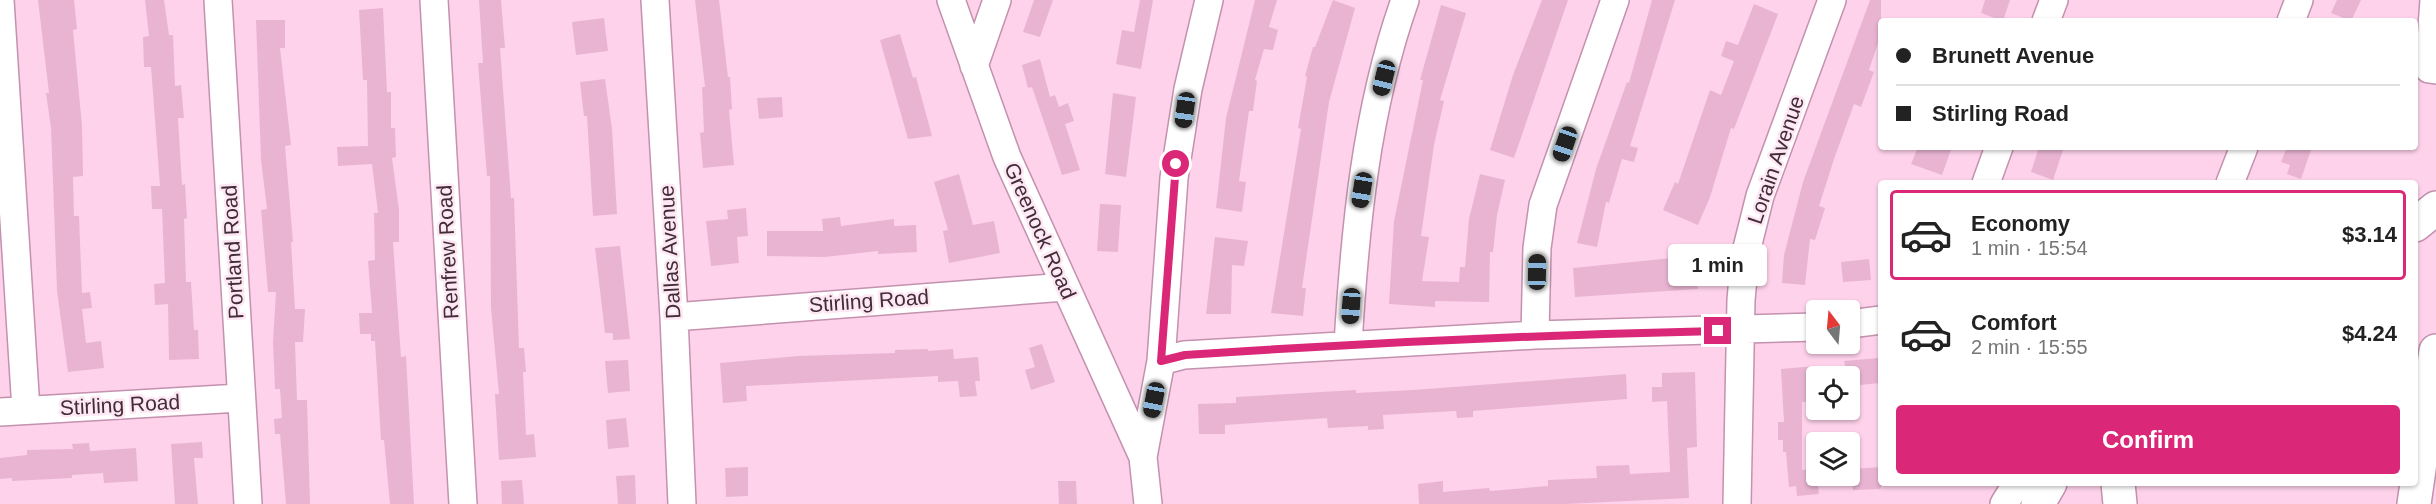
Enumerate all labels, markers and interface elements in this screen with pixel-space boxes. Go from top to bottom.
text: Brunett Avenue [1932,43,2094,68]
car [1371,58,1397,98]
car [1174,91,1196,129]
street label: Lorain Avenue [1743,93,1808,227]
text: Stirling Road [1932,101,2069,126]
car [1551,124,1579,164]
route start [1162,150,1189,177]
street label: Greenock Road [1000,159,1081,303]
car [1350,171,1374,209]
street label: Portland Road [218,184,247,320]
street label: Renfrew Road [433,184,462,320]
street label: Dallas Avenue [655,185,684,319]
icon: car [1899,208,1953,262]
text: Economy [1971,211,2070,236]
text: $3.14 [2342,222,2397,247]
text: 1 min · 15:54 [1971,237,2088,259]
callout: 1 min [1668,244,1768,286]
car [1528,254,1546,290]
text: 1 min [1691,254,1744,276]
street label: Stirling Road [808,285,930,316]
car [1341,287,1361,325]
north arrow [1806,300,1860,354]
map controls [1806,300,1860,486]
icon: car [1899,307,1953,361]
text: Comfort [1971,310,2057,335]
route end [1704,317,1731,344]
text: $4.24 [2342,321,2397,346]
text: 2 min · 15:55 [1971,336,2088,358]
button: locate [1806,366,1860,420]
car [1142,381,1166,419]
street label: Stirling Road [59,390,181,419]
button: Confirm [1896,405,2400,474]
button: layers [1806,432,1860,486]

